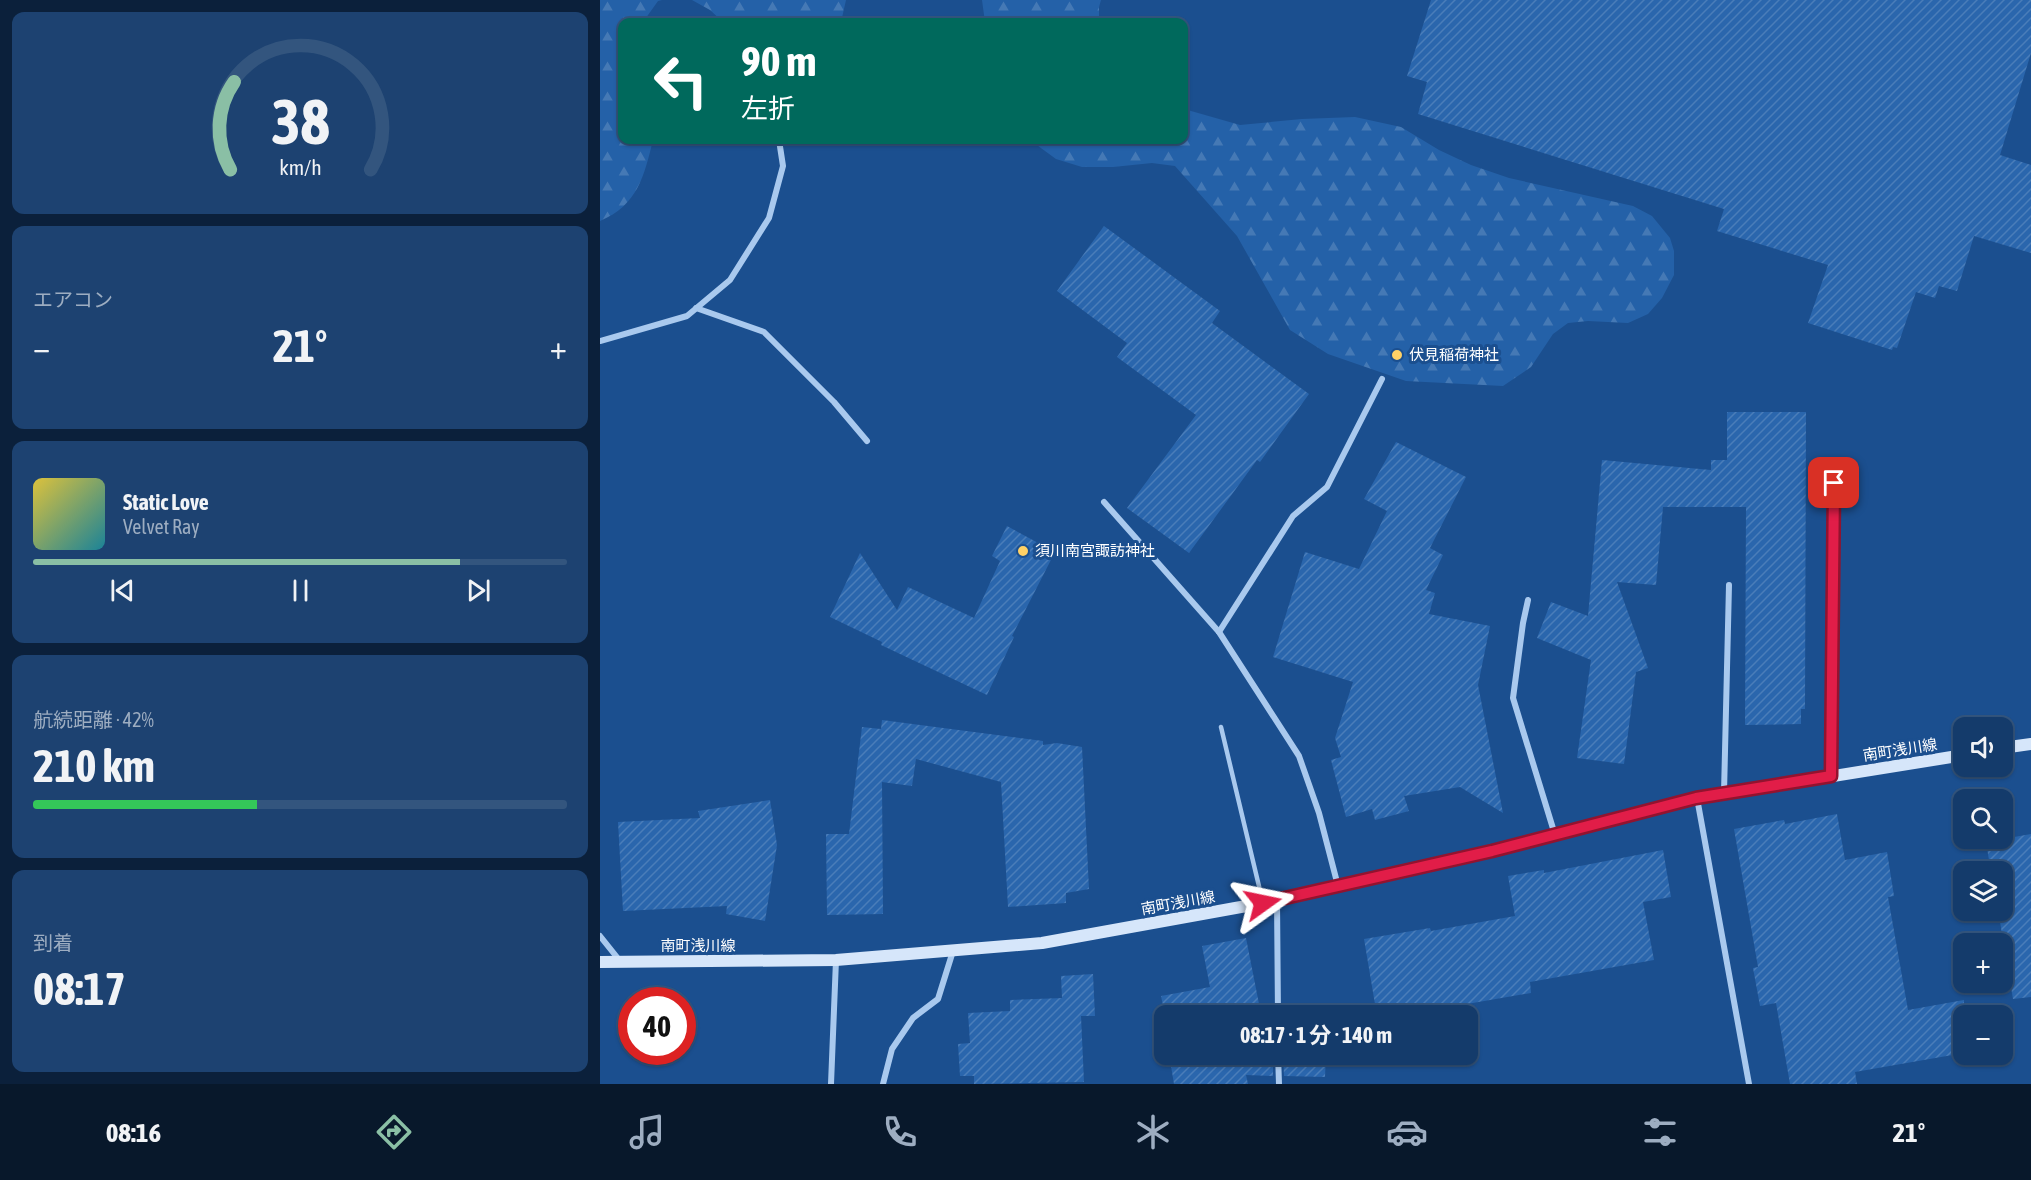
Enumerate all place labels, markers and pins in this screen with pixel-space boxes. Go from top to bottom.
place label: 伏見稲荷神社 [1409,346,1499,363]
marker: 伏見稲荷神社 [1390,348,1404,362]
pin [1808,457,1859,508]
place label: 須川南宮諏訪神社 [1035,542,1155,559]
marker: 須川南宮諏訪神社 [1016,544,1030,558]

